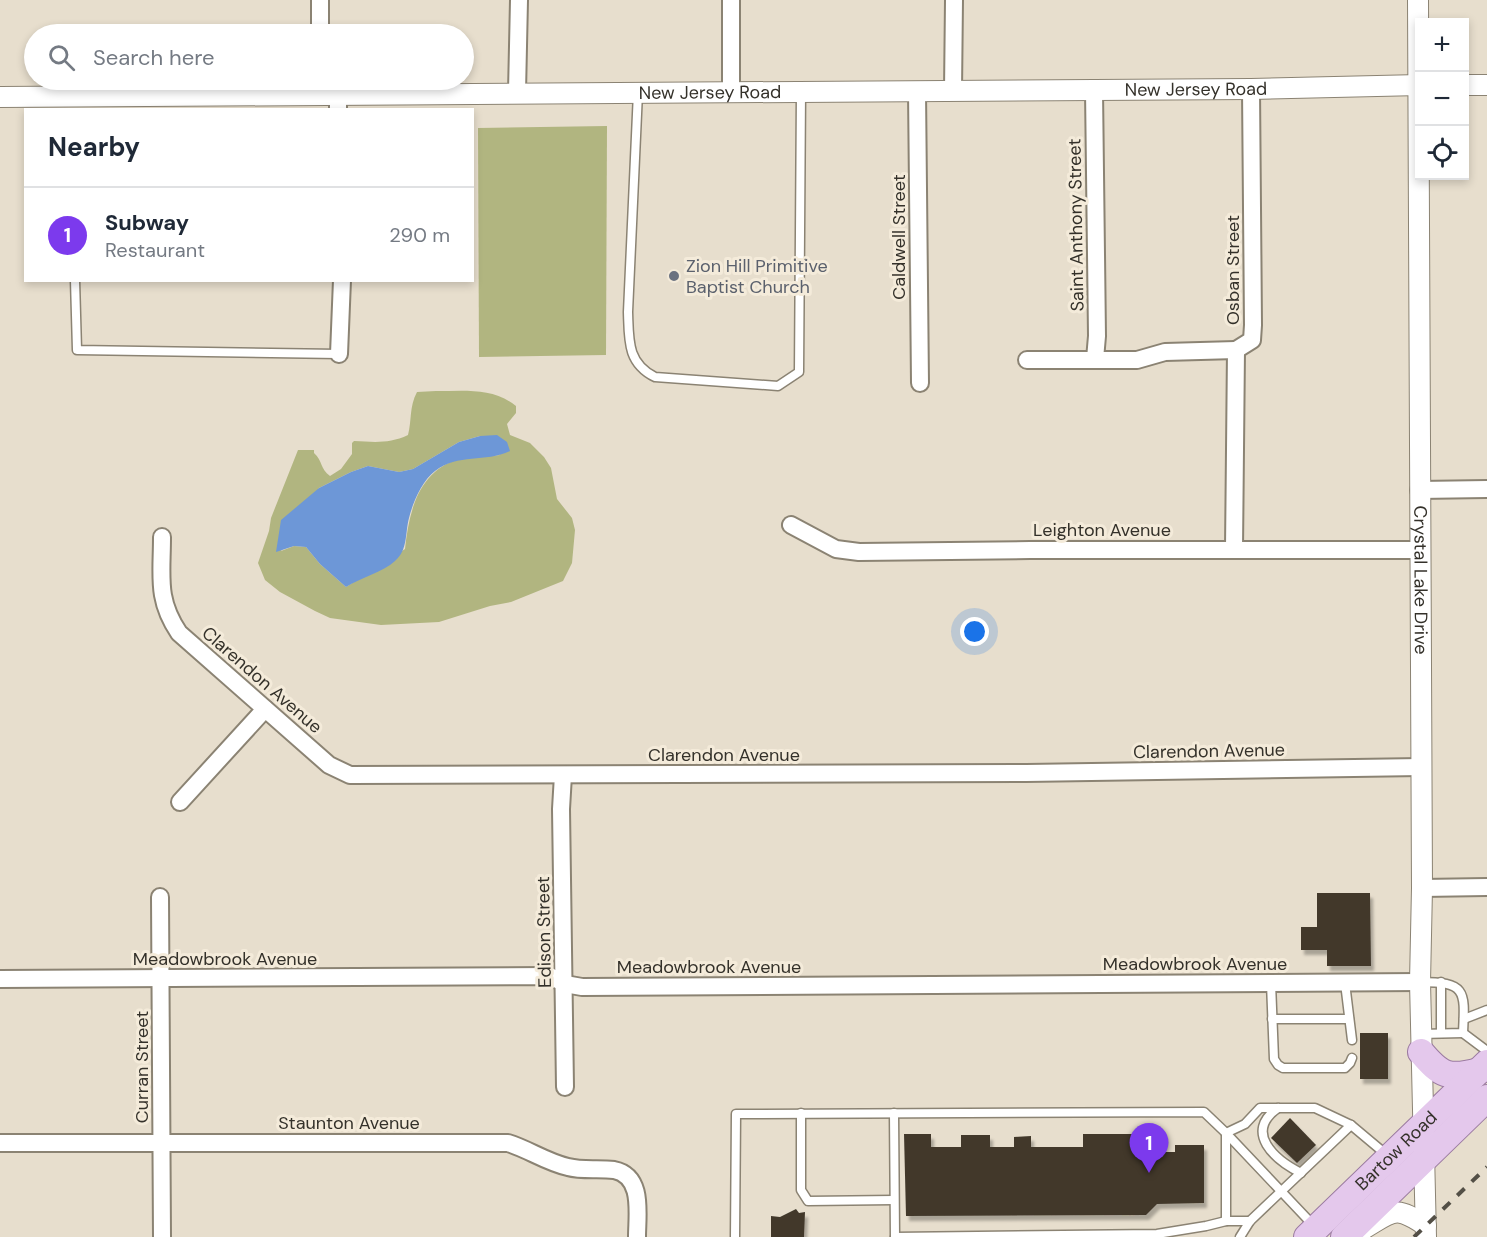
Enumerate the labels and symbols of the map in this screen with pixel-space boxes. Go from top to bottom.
street label: New Jersey Road [1125,77,1267,102]
street label: New Jersey Road [639,80,781,105]
street label: Saint Anthony Street [1062,138,1090,312]
street label: Caldwell Street [887,174,911,300]
street label: Osban Street [1221,215,1245,325]
place label: Zion Hill Primitive Baptist Church [686,254,828,299]
marker: Zion Hill Primitive Baptist Church [667,269,681,283]
street label: Crystal Lake Drive [1408,506,1433,654]
street label: Leighton Avenue [1033,518,1171,542]
your location [960,617,989,646]
street label: Clarendon Avenue [197,621,327,739]
street label: Clarendon Avenue [1133,738,1285,764]
street label: Clarendon Avenue [648,743,800,767]
street label: Edison Street [531,876,557,988]
street label: Meadowbrook Avenue [133,947,317,971]
street label: Meadowbrook Avenue [1103,952,1287,976]
street label: Meadowbrook Avenue [617,955,801,979]
street label: Curran Street [130,1011,154,1123]
street label: Bartow Road [1350,1106,1442,1196]
street label: Staunton Avenue [278,1111,420,1135]
pin: 1 [1130,1124,1168,1173]

